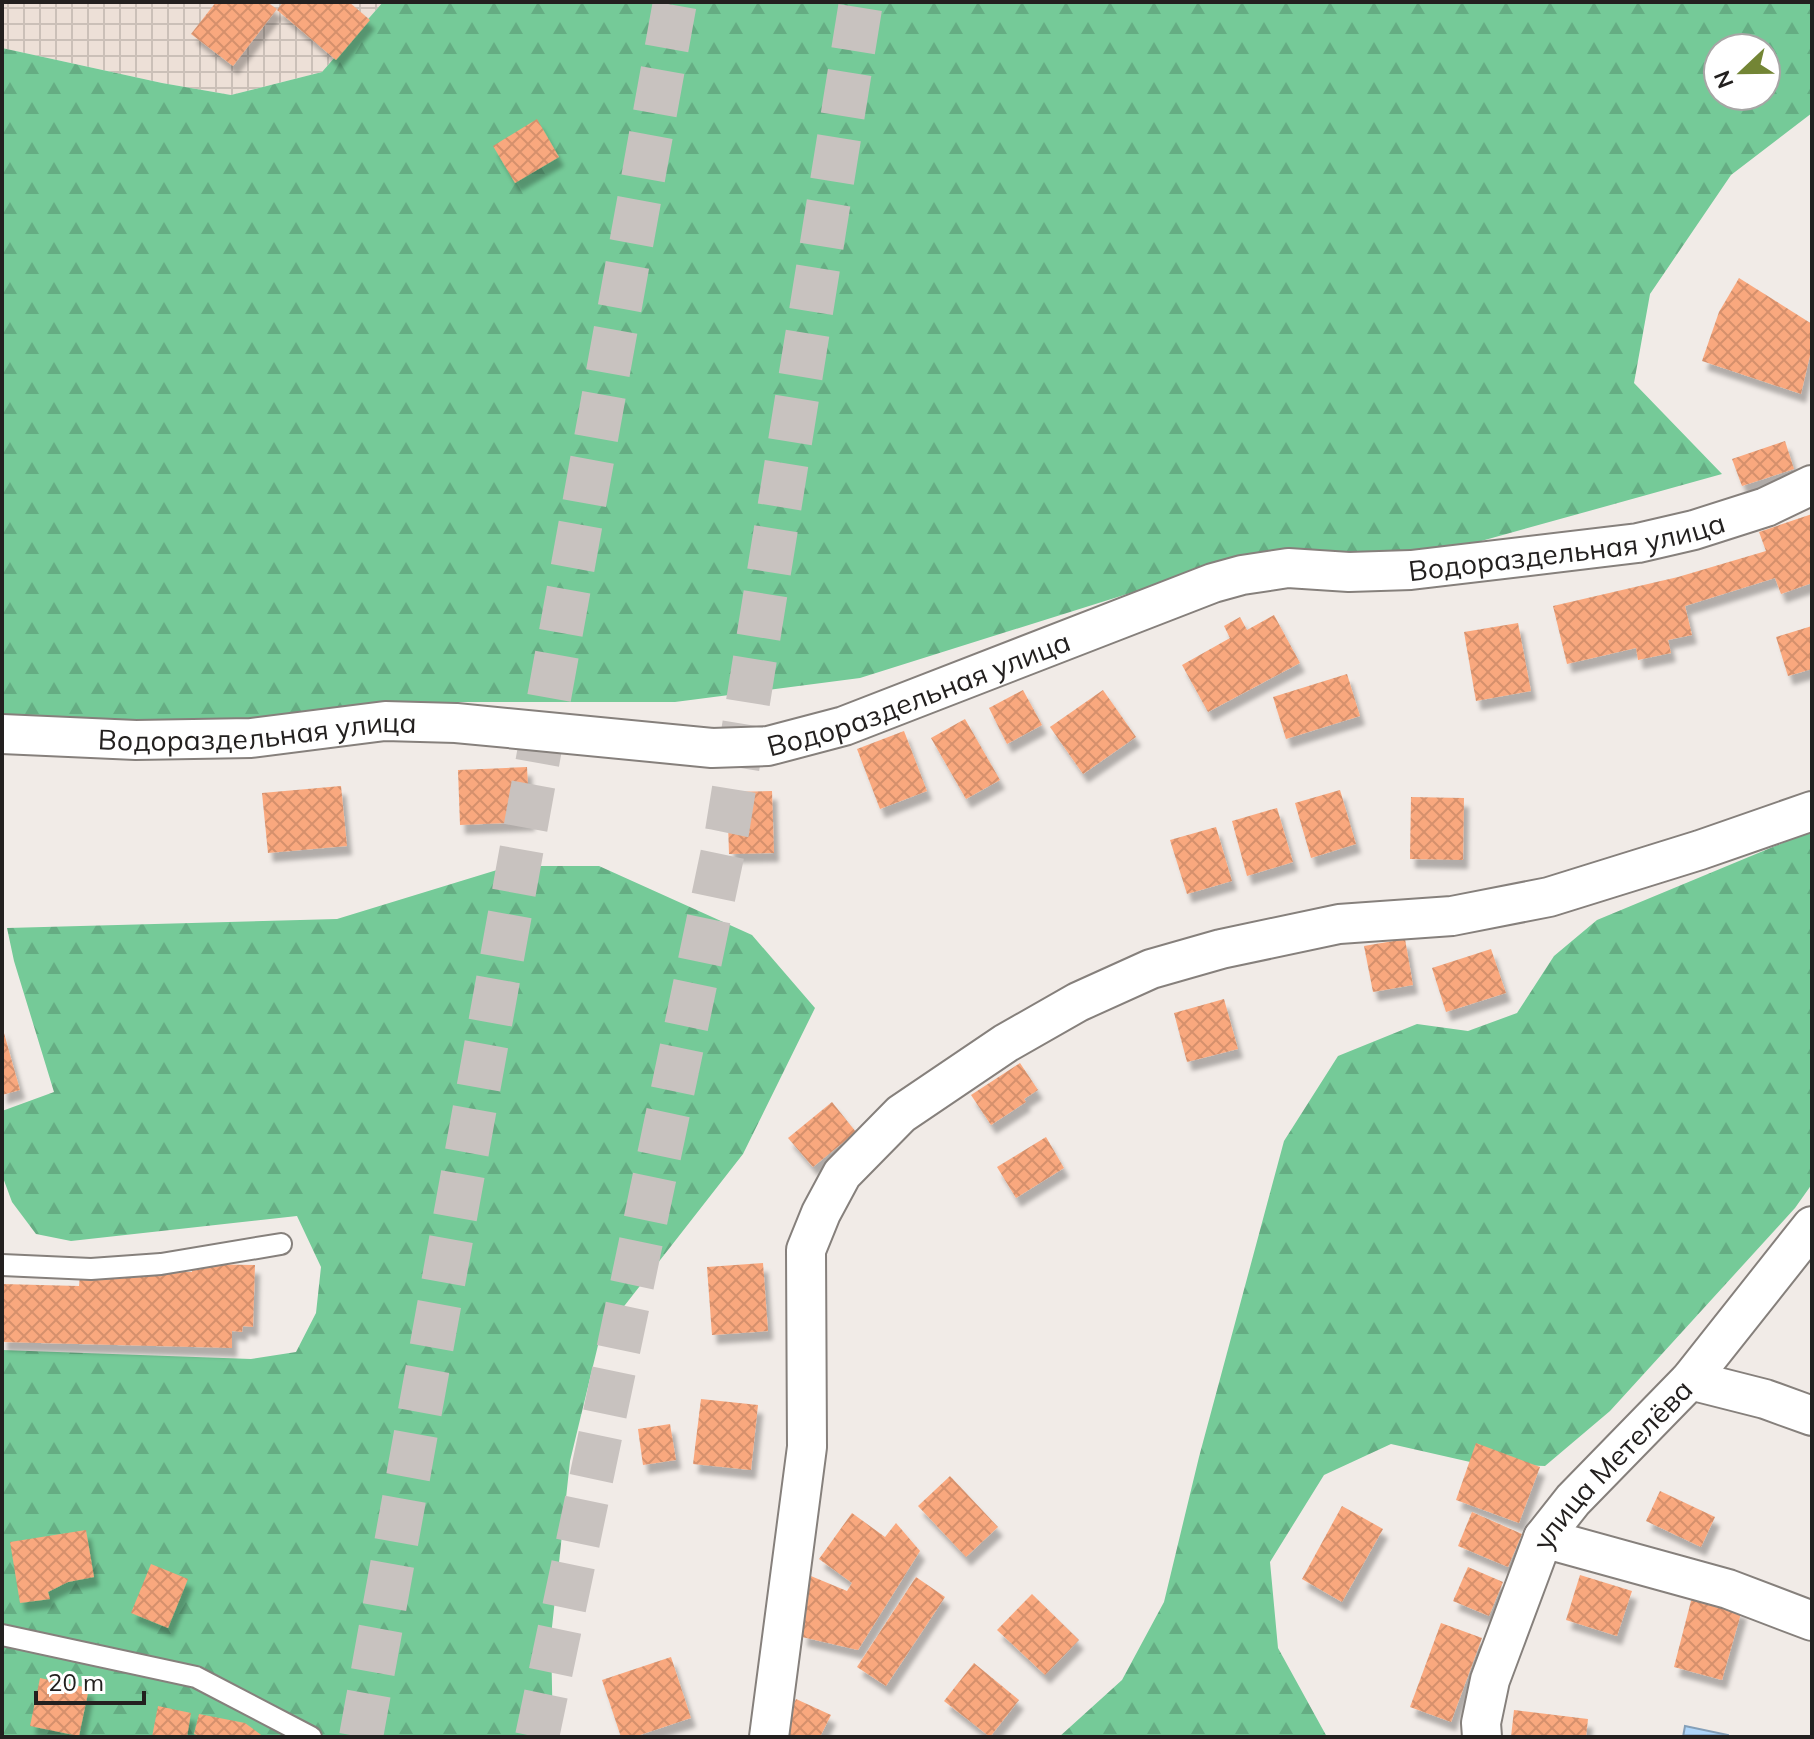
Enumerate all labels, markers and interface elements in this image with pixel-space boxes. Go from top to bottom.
north arrow [1702,32,1782,112]
text: N [1707,67,1740,92]
street label: Водораздельная улица [1406,504,1729,588]
street label: Водораздельная улица [763,623,1075,763]
street label: Водораздельная улица [97,703,417,758]
street label: улица Метелёва [1523,1371,1699,1554]
scale bar [36,1655,144,1705]
text: 20 m [48,1667,104,1697]

